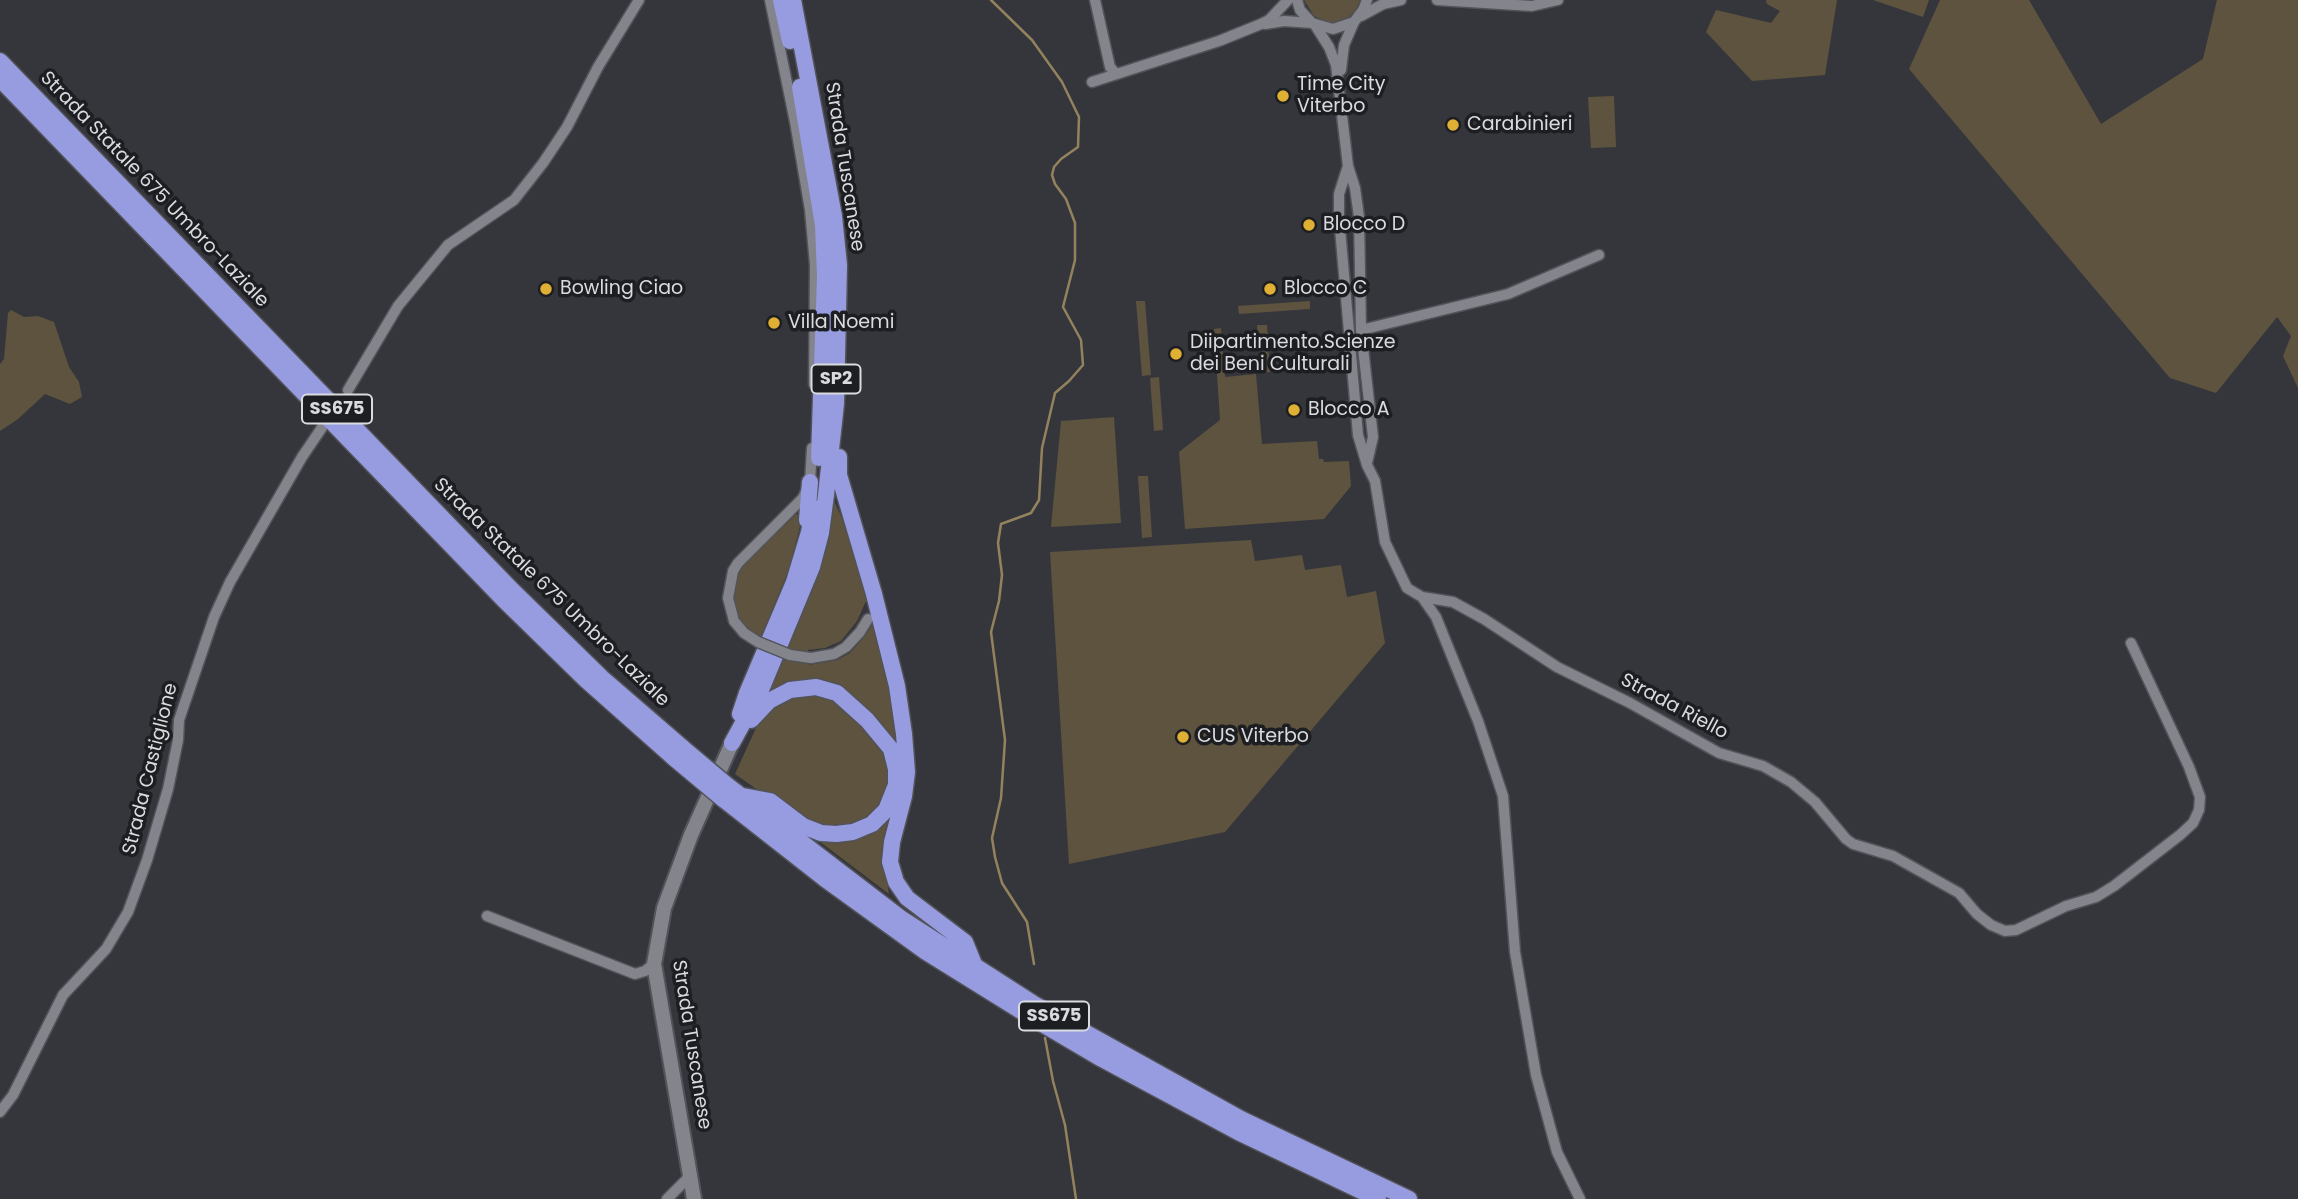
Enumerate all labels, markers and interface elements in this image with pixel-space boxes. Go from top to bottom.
street label: Strada Statale 675 Umbro-Laziale [35,67,273,313]
place label: Time City Viterbo [1297,74,1385,118]
street label: Strada Tuscanese [819,81,869,253]
marker: Time City Viterbo [1275,88,1291,104]
place label: Carabinieri [1467,114,1572,136]
marker: Carabinieri [1445,117,1461,133]
place label: Blocco D [1323,214,1405,236]
marker: Blocco D [1301,217,1317,233]
place label: Bowling Ciao [560,278,683,300]
place label: Blocco C [1284,278,1367,300]
marker: Bowling Ciao [538,281,554,297]
marker: Blocco C [1262,281,1278,297]
place label: Villa Noemi [788,312,894,334]
marker: Villa Noemi [766,315,782,331]
place label: Diipartimento.Scienze dei Beni Culturali [1190,332,1395,376]
marker: Diipartimento.Scienze dei Beni Culturali [1168,346,1184,362]
road number: SP2 [812,365,860,394]
road number: SS675 [302,394,372,424]
place label: Blocco A [1308,399,1390,421]
marker: Blocco A [1286,402,1302,418]
street label: Strada Statale 675 Umbro-Laziale [428,474,674,712]
street label: Strada Riello [1616,669,1732,745]
street label: Strada Castiglione [119,681,183,857]
place label: CUS Viterbo [1197,726,1309,748]
marker: CUS Viterbo [1175,729,1191,745]
street label: Strada Tuscanese [666,959,716,1131]
road number: SS675 [1019,1001,1089,1030]

